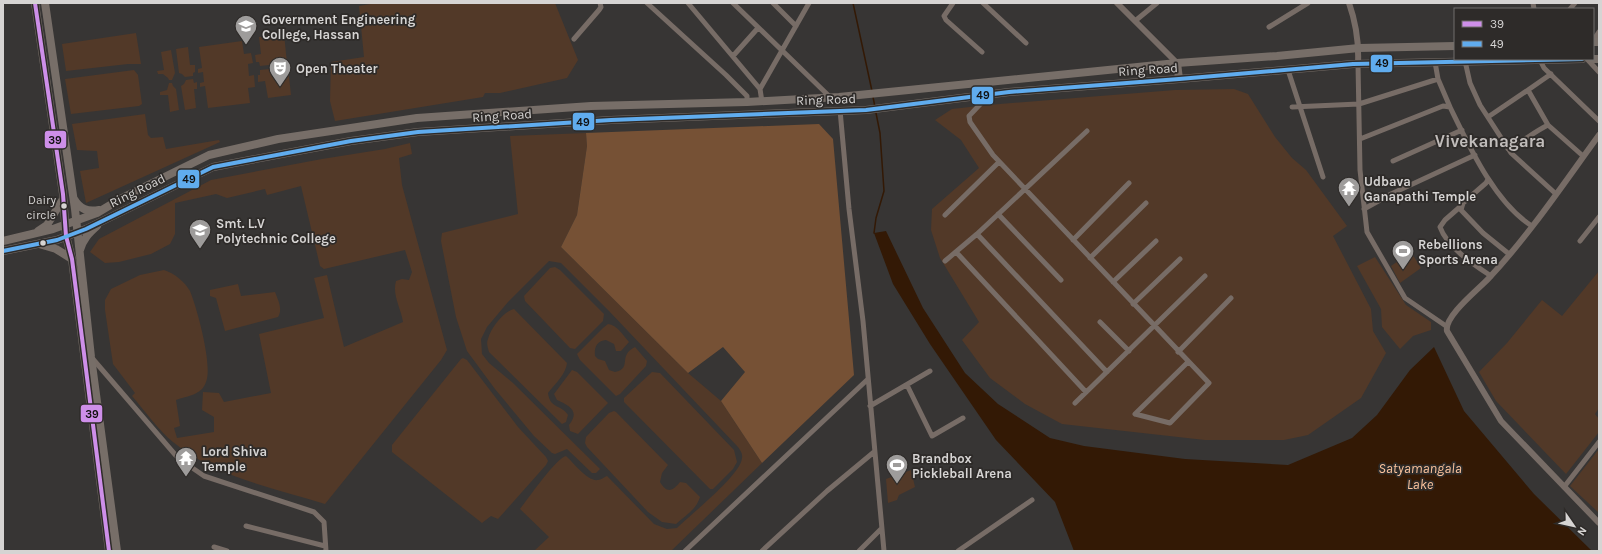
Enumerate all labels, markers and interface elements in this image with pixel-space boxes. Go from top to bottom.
legend [1454,8,1594,60]
place label: Government Engineering College, Hassan [262,12,416,42]
school or university icon: Government Engineering College, Hassan [233,13,259,46]
text: 39 [1490,17,1504,31]
text: 49 [1490,37,1504,51]
line badge: 49 [1370,54,1393,73]
theatre icon: Open Theater [267,55,293,88]
text: 49 [1375,57,1389,70]
street label: Ring Road [1118,60,1179,79]
place label: Open Theater [296,61,379,76]
line badge: 49 [971,86,994,105]
text: 49 [976,89,990,102]
street label: Ring Road [796,91,856,108]
street label: Ring Road [472,106,533,125]
line badge: 49 [572,112,595,131]
text: 49 [576,116,590,129]
line badge: 39 [44,130,67,149]
district label: Vivekanagara [1435,131,1545,151]
text: 39 [48,134,62,147]
line badge: 49 [177,169,200,189]
street label: Ring Road [107,171,167,210]
text: 49 [182,173,196,186]
place label: Udbava Ganapathi Temple [1364,174,1476,204]
temple icon: Udbava Ganapathi Temple [1336,175,1362,208]
place label: Dairy circle [26,193,56,222]
marker: Dairy circle [59,201,69,211]
place label: Smt. L.V Polytechnic College [216,216,336,246]
school or university icon: Smt. L.V Polytechnic College [187,217,213,250]
place label: Rebellions Sports Arena [1418,237,1498,267]
unlabelled marker [38,238,48,248]
sports icon: Rebellions Sports Arena [1390,238,1416,271]
line badge: 39 [80,404,103,423]
text: 39 [85,408,99,421]
place label: Lord Shiva Temple [202,444,267,474]
temple icon: Lord Shiva Temple [173,445,199,478]
place label: Brandbox Pickleball Arena [912,451,1012,481]
sports icon: Brandbox Pickleball Arena [884,452,910,485]
water label: Satyamangala Lake [1378,460,1462,493]
north arrow [1554,506,1594,546]
text: N [1574,524,1589,538]

